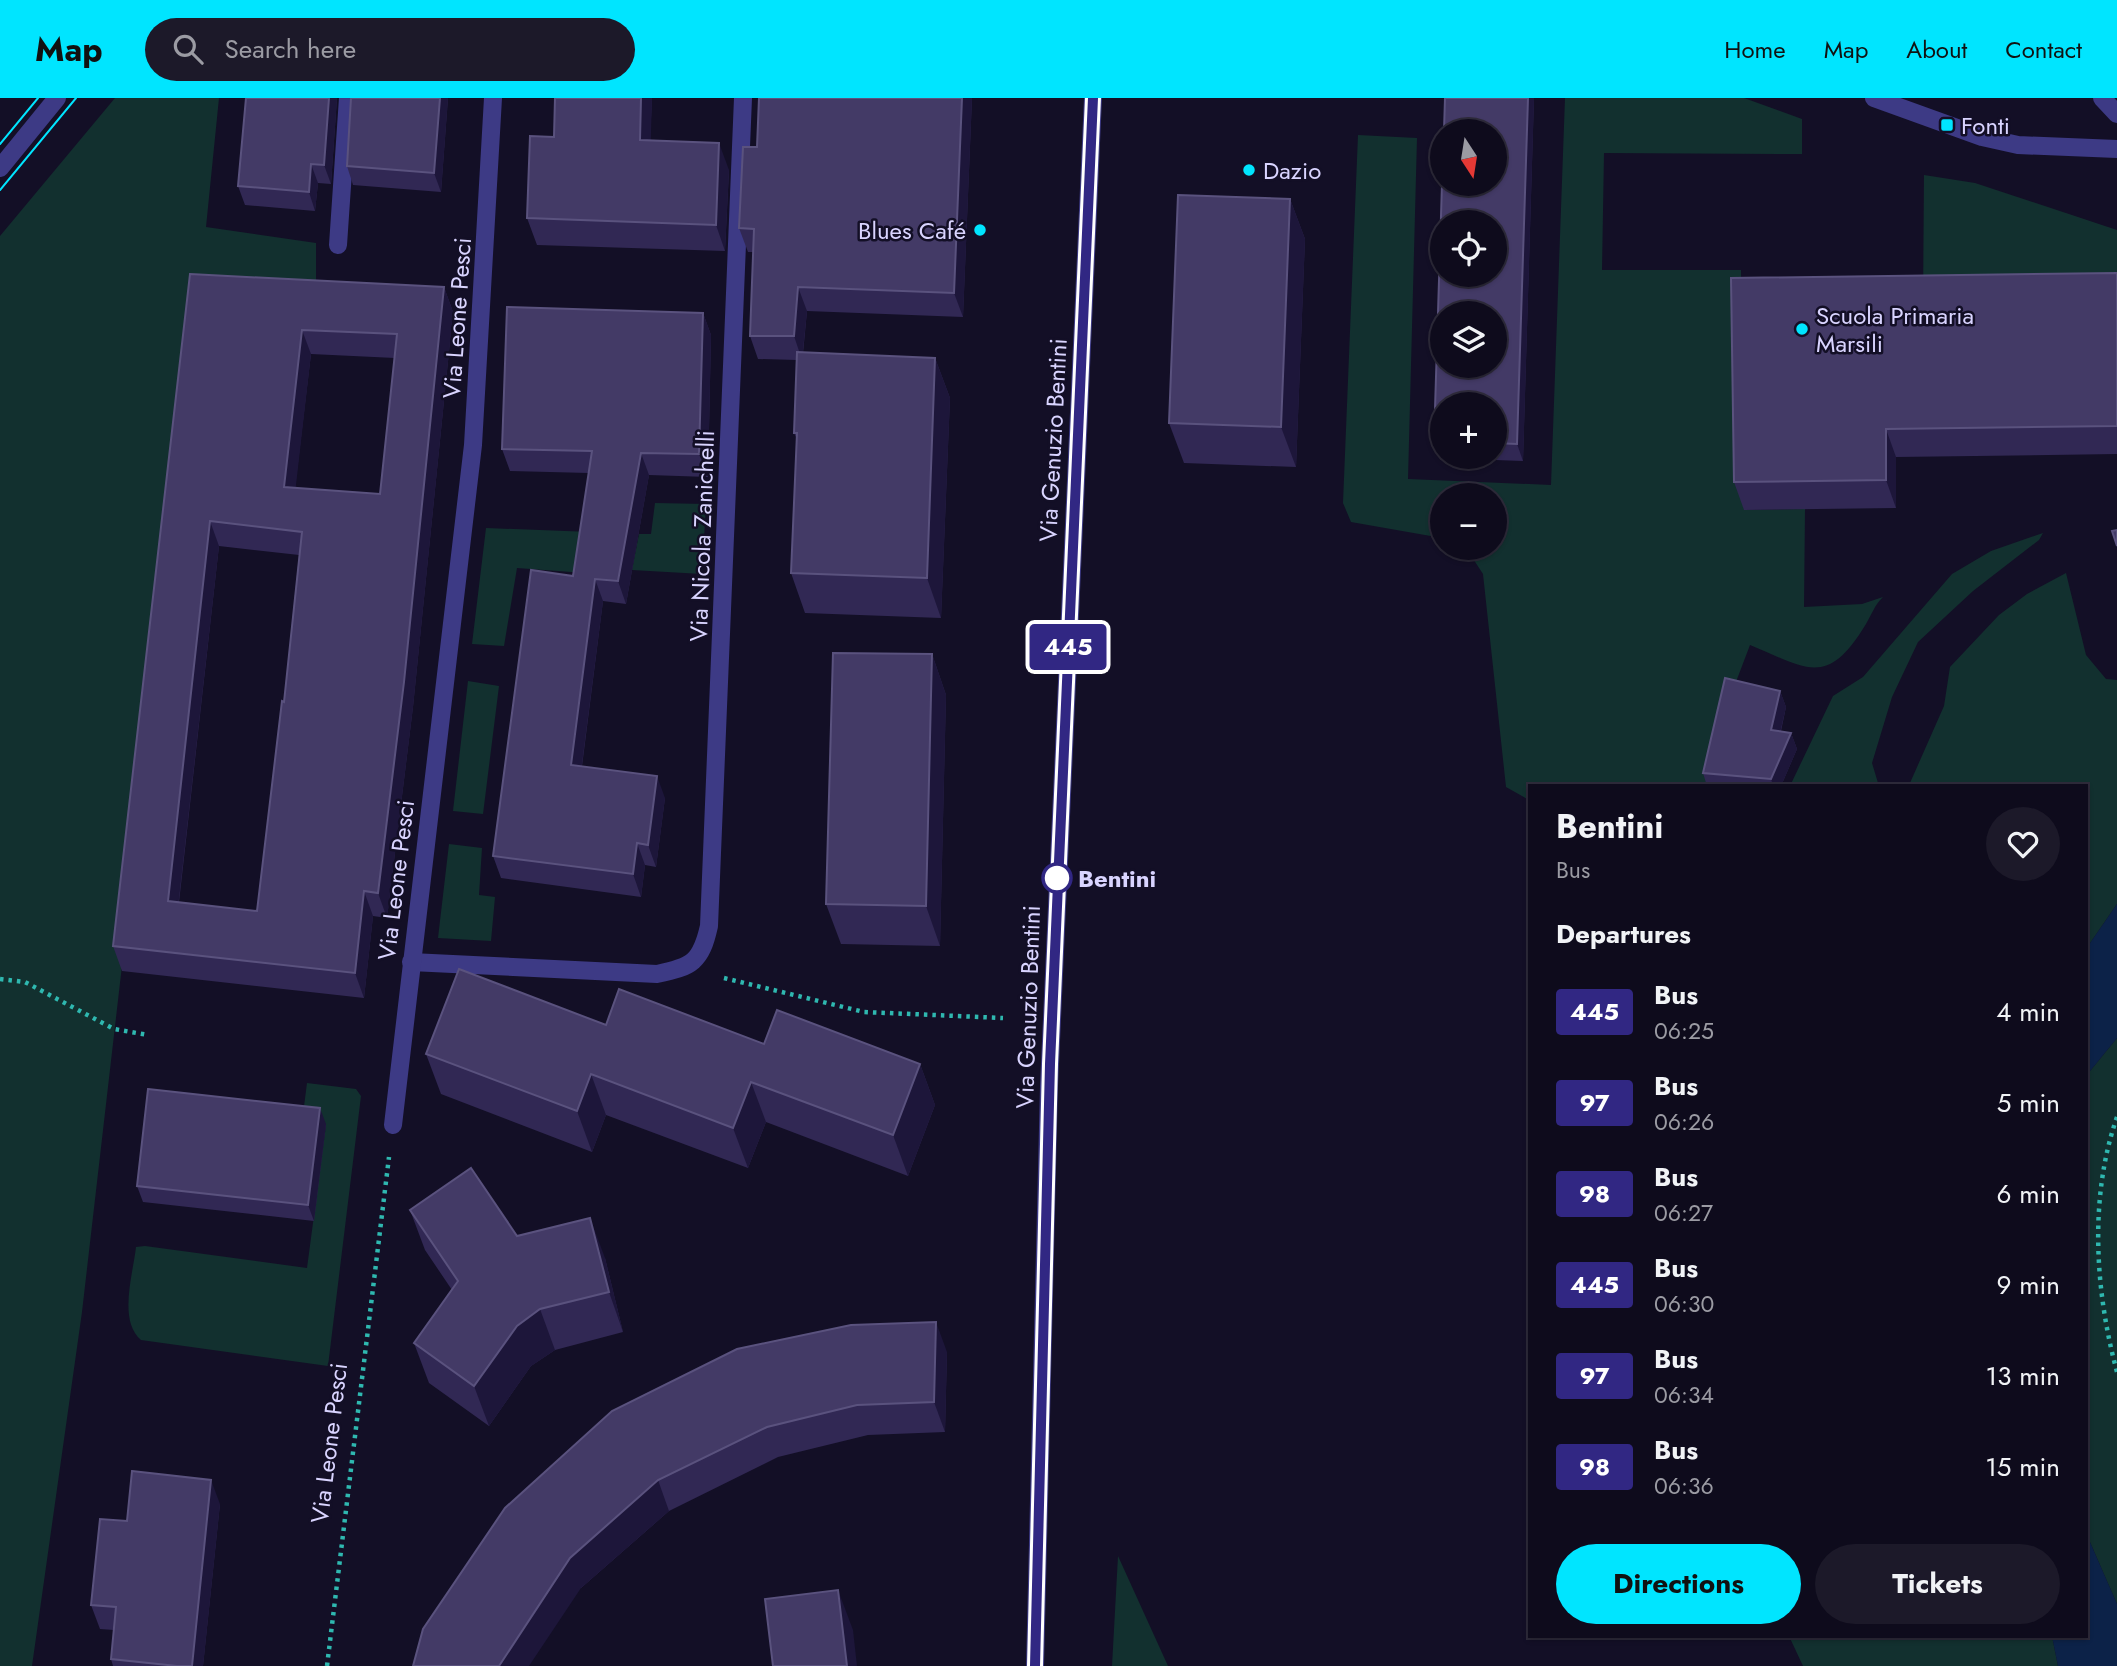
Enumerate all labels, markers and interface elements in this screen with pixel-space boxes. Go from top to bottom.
search box [145,18,635,81]
text: Map [35,26,103,73]
icon: search [169,30,207,68]
text: Search here [225,30,356,68]
text: Home [1724,32,1786,67]
text: Map [1824,32,1868,67]
text: About [1906,32,1967,67]
text: Contact [2005,32,2082,67]
place label: Fonti [1961,108,2010,143]
marker: Fonti [1939,117,1955,133]
north arrow [1430,119,1507,196]
map controls [1430,119,1507,560]
place label: Dazio [1263,153,1321,188]
marker: Dazio [1241,162,1257,178]
button: locate [1430,210,1507,287]
place label: Blues Café [858,213,966,248]
marker: Blues Café [972,222,988,238]
street label: Via Leone Pesci [434,236,480,400]
place label: Scuola Primaria Marsili [1816,298,1974,361]
button: layers [1430,301,1507,378]
marker: Scuola Primaria Marsili [1794,321,1810,337]
street label: Via Genuzio Bentini [1030,337,1076,543]
button: + [1430,392,1507,469]
street label: Via Nicola Zanichelli [681,430,723,642]
button: − [1430,483,1507,560]
line badge: 445 [1028,624,1108,670]
text: 445 [1044,629,1092,664]
street label: Via Leone Pesci [369,798,423,962]
text: Bentini [1556,803,1663,850]
button: heart [1986,807,2060,881]
text: Bus [1556,853,1590,887]
place label: Bentini [1078,861,1156,896]
marker: Bentini [1042,863,1072,893]
street label: Via Genuzio Bentini [1007,905,1049,1109]
text: Departures [1556,915,1691,953]
text: Bus [1654,976,1698,1014]
text: 4 min [1996,993,2060,1031]
text: 445 [1570,994,1619,1029]
text: 06:25 [1654,1014,1714,1048]
text: Bus [1654,1067,1698,1105]
text: 5 min [1997,1084,2060,1122]
text: 97 [1580,1085,1609,1120]
text: 06:26 [1654,1105,1714,1139]
text: Bus [1654,1158,1698,1196]
text: 6 min [1997,1175,2060,1213]
text: 98 [1579,1176,1610,1211]
text: 06:27 [1654,1196,1713,1230]
text: Bus [1654,1249,1698,1287]
text: 9 min [1997,1266,2060,1304]
text: 445 [1570,1267,1619,1302]
text: 06:30 [1654,1287,1714,1321]
text: Bus [1654,1340,1698,1378]
text: 13 min [1986,1357,2060,1395]
text: 97 [1580,1358,1609,1393]
street label: Via Leone Pesci [302,1361,356,1525]
text: 06:34 [1654,1378,1714,1412]
text: Bus [1654,1431,1698,1469]
text: 15 min [1985,1448,2060,1486]
text: 98 [1579,1449,1610,1484]
text: 06:36 [1654,1469,1714,1503]
button: Directions [1556,1544,1801,1624]
button: Tickets [1815,1544,2060,1624]

